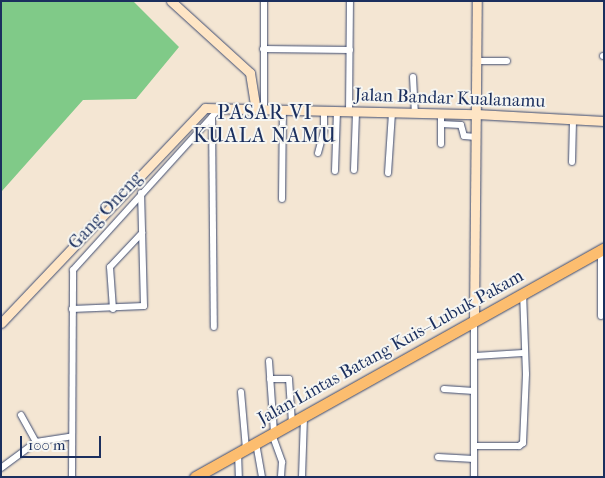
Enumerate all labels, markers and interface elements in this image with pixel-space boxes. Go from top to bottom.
street label: Jalan Bandar Kualanamu [354,85,546,113]
district label: PASAR VI KUALA NAMU [192,100,338,147]
street label: Gang Oneng [64,168,148,254]
street label: Jalan Lintas Batang Kuis–Lubuk Pakam [254,266,528,430]
scale bar [22,426,104,458]
text: 100 m [28,436,66,454]

